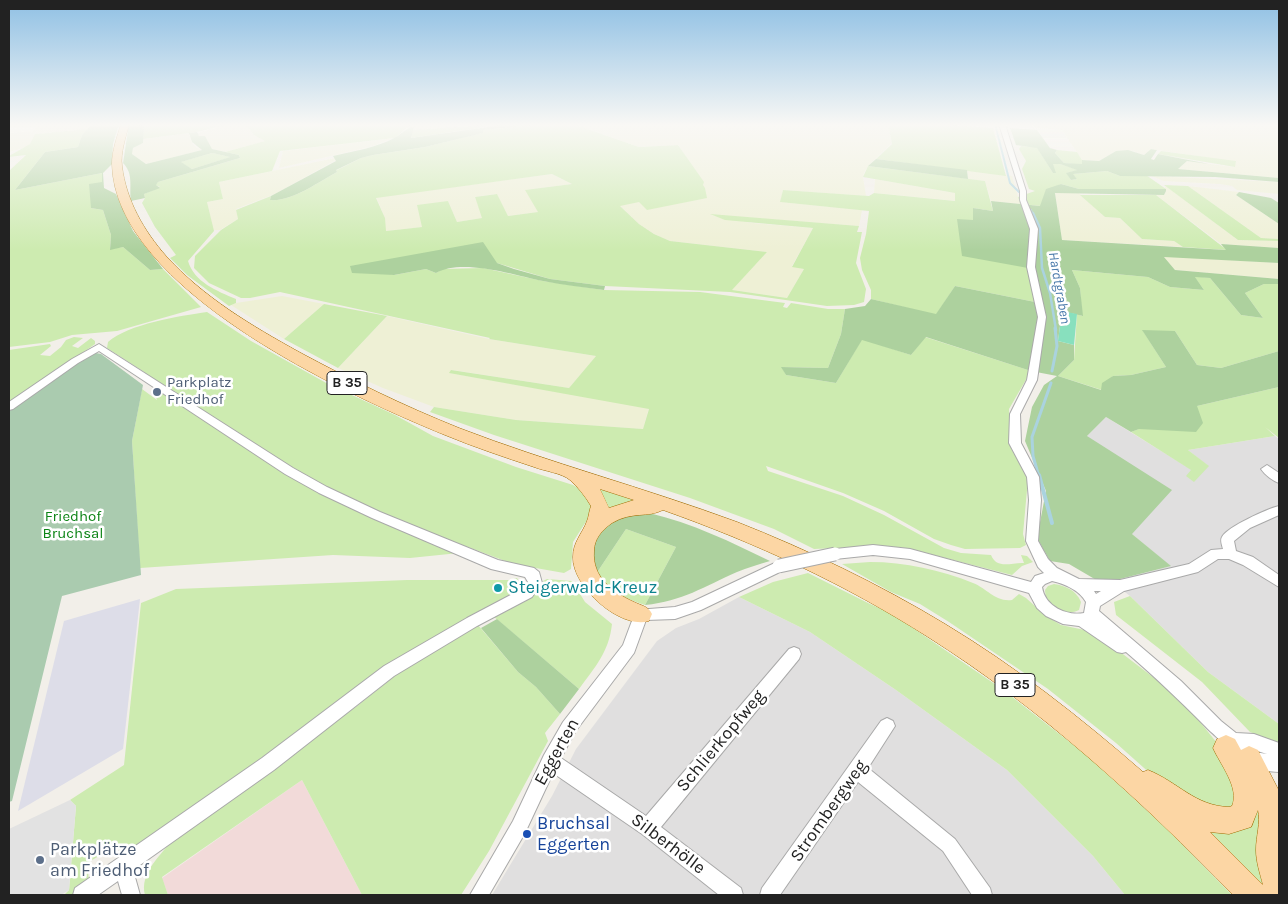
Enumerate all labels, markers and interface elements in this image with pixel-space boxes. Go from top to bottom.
water label: Hardtgraben [1044,251,1074,325]
road number: B 35 [327,372,367,394]
place label: Parkplatz Friedhof [167,374,231,409]
marker: Parkplatz Friedhof [151,386,163,398]
park label: Friedhof Bruchsal [43,508,103,543]
place label: Steigerwald-Kreuz [508,577,657,599]
marker: Steigerwald-Kreuz [492,582,504,594]
road number: B 35 [995,674,1035,696]
street label: Schlierkopfweg [672,686,770,796]
street label: Eggerten [530,715,584,789]
street label: Strombergweg [786,756,872,866]
street label: Silberhölle [626,809,710,879]
place label: Bruchsal Eggerten [537,813,610,856]
marker: Bruchsal Eggerten [521,828,533,840]
place label: Parkplätze am Friedhof [50,839,149,882]
marker: Parkplätze am Friedhof [34,854,46,866]

